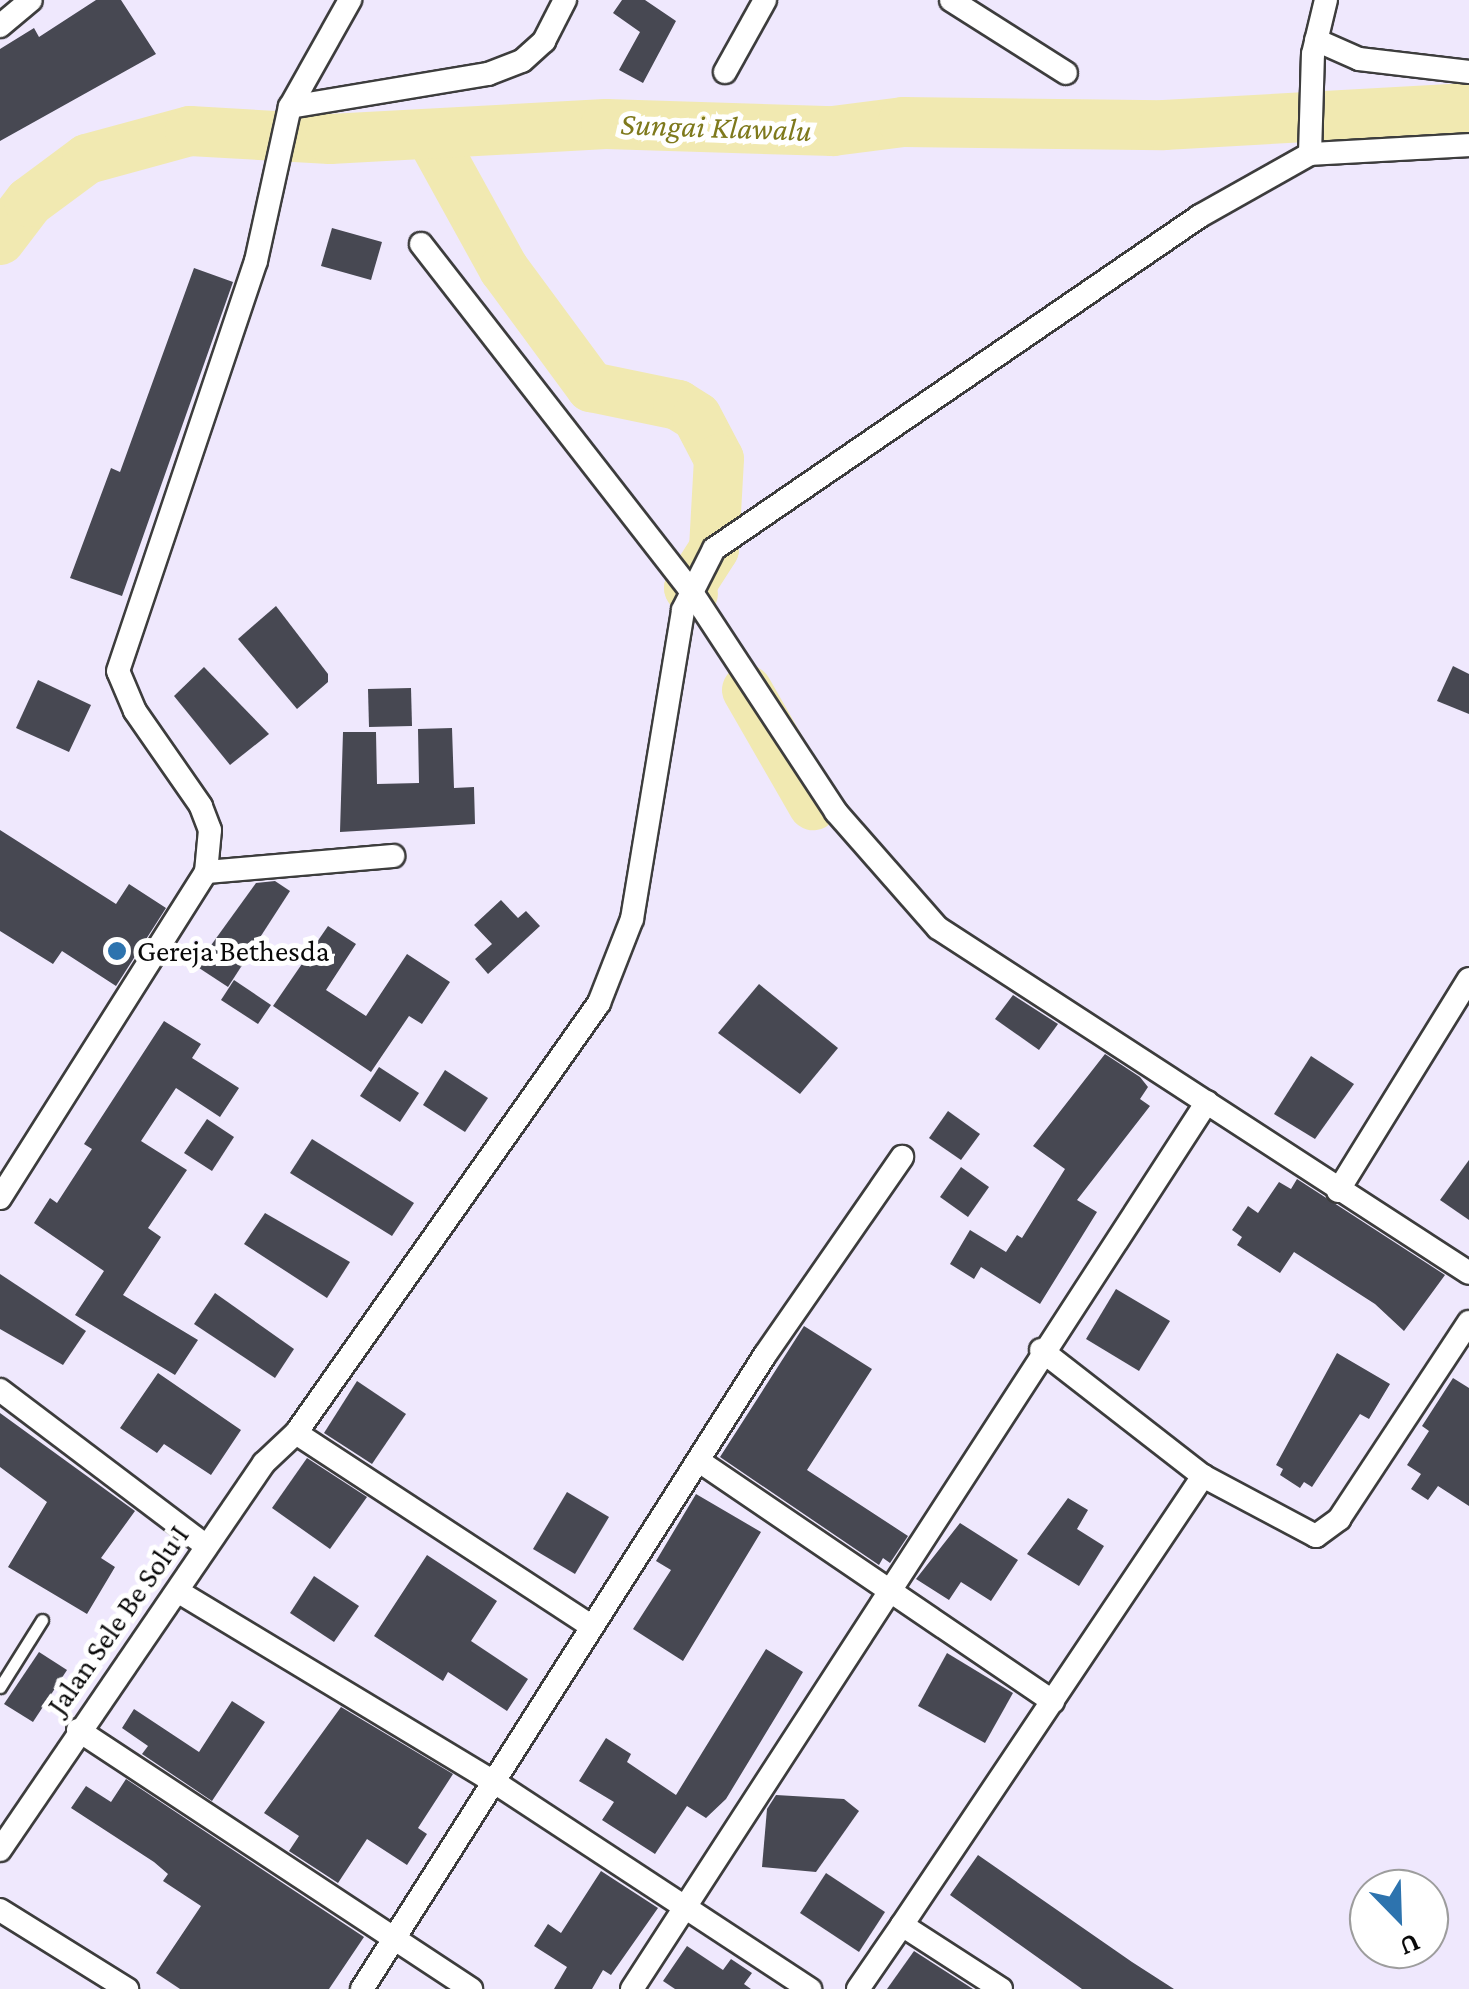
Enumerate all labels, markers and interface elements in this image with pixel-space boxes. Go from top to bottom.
water label: Sungai Klawalu [620,104,812,150]
place label: Gereja Bethesda [137,933,330,969]
marker: Gereja Bethesda [106,940,128,962]
street label: Jalan Sele Be Solu I [39,1518,197,1722]
north arrow [1349,1869,1449,1969]
text: U [1395,1927,1425,1963]

